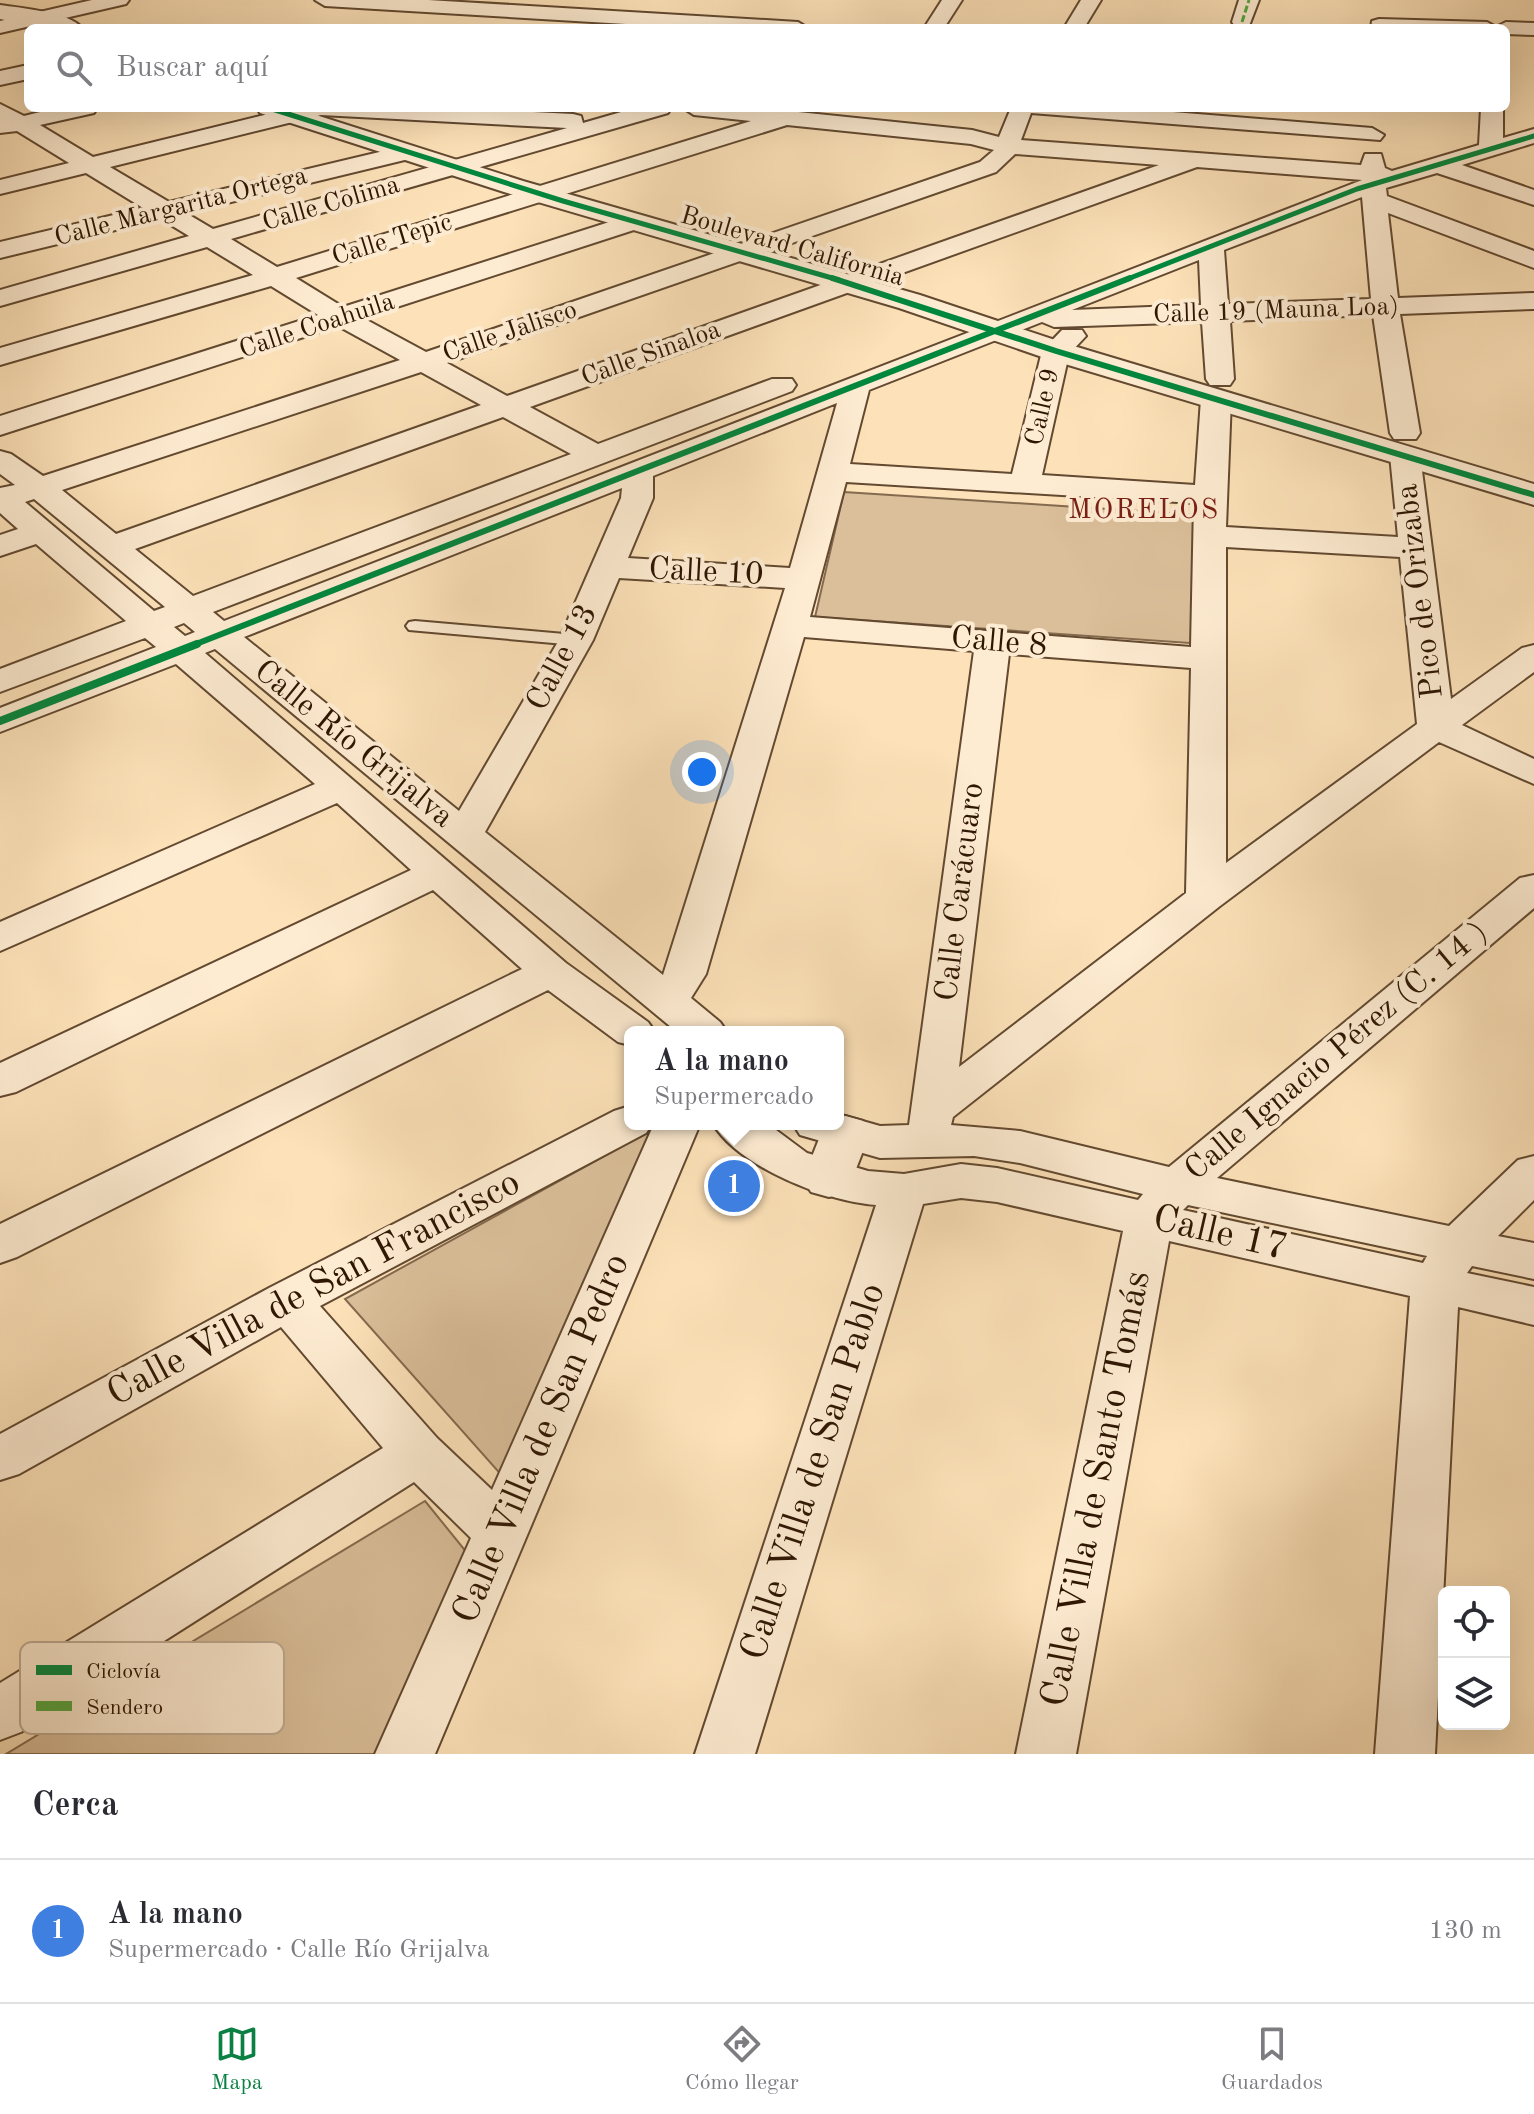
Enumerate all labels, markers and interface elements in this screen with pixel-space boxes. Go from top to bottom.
search box [24,24,1510,112]
icon: search [52,46,96,90]
text: Buscar aquí [116,53,268,83]
street label: Calle Margarita Ortega [52,163,310,251]
street label: Calle Colima [259,172,403,236]
street label: Boulevard California [677,203,907,291]
street label: Calle Tepic [329,209,455,271]
street label: Calle Coahuila [236,289,398,363]
street label: Calle 19 (Mauna Loa) [1153,294,1399,328]
street label: Calle Jalisco [440,297,580,367]
street label: Calle Sinaloa [578,317,724,391]
street label: Calle 9 [1021,366,1065,448]
street label: Pico de Orizaba [1392,482,1450,700]
district label: MORELOS [1068,497,1220,525]
street label: Calle 10 [648,554,764,592]
street label: Calle 13 [522,600,604,716]
street label: Calle 8 [949,623,1049,663]
street label: Calle Río Grijalva [247,655,459,835]
your location [682,752,722,792]
street label: Calle Carácuaro [932,781,990,1003]
street label: Calle Ignacio Pérez (C. 14 ) [1180,917,1494,1187]
popup [624,1026,844,1130]
text: A la mano [654,1047,789,1077]
text: Supermercado [654,1084,814,1110]
pin: 1 [708,1156,760,1216]
street label: Calle Villa de San Francisco [101,1164,527,1414]
street label: Calle 17 [1149,1200,1291,1268]
street label: Calle Villa de San Pedro [447,1248,637,1630]
street label: Calle Villa de Santo Tomás [1036,1268,1158,1710]
street label: Calle Villa de San Pablo [735,1279,893,1665]
map controls [1438,1586,1510,1730]
button: locate [1438,1586,1510,1658]
legend [20,1642,284,1734]
button: layers [1438,1658,1510,1730]
text: Ciclovía [86,1661,161,1683]
text: Sendero [86,1697,163,1719]
text: Cerca [32,1789,118,1823]
text: A la mano [108,1900,243,1930]
text: 1 [50,1918,66,1944]
text: 130 m [1429,1918,1502,1944]
text: Supermercado · Calle Río Grijalva [108,1937,490,1963]
tab: Mapa [211,2022,263,2097]
tab: Cómo llegar [685,2022,799,2097]
tab: Guardados [1221,2022,1323,2097]

